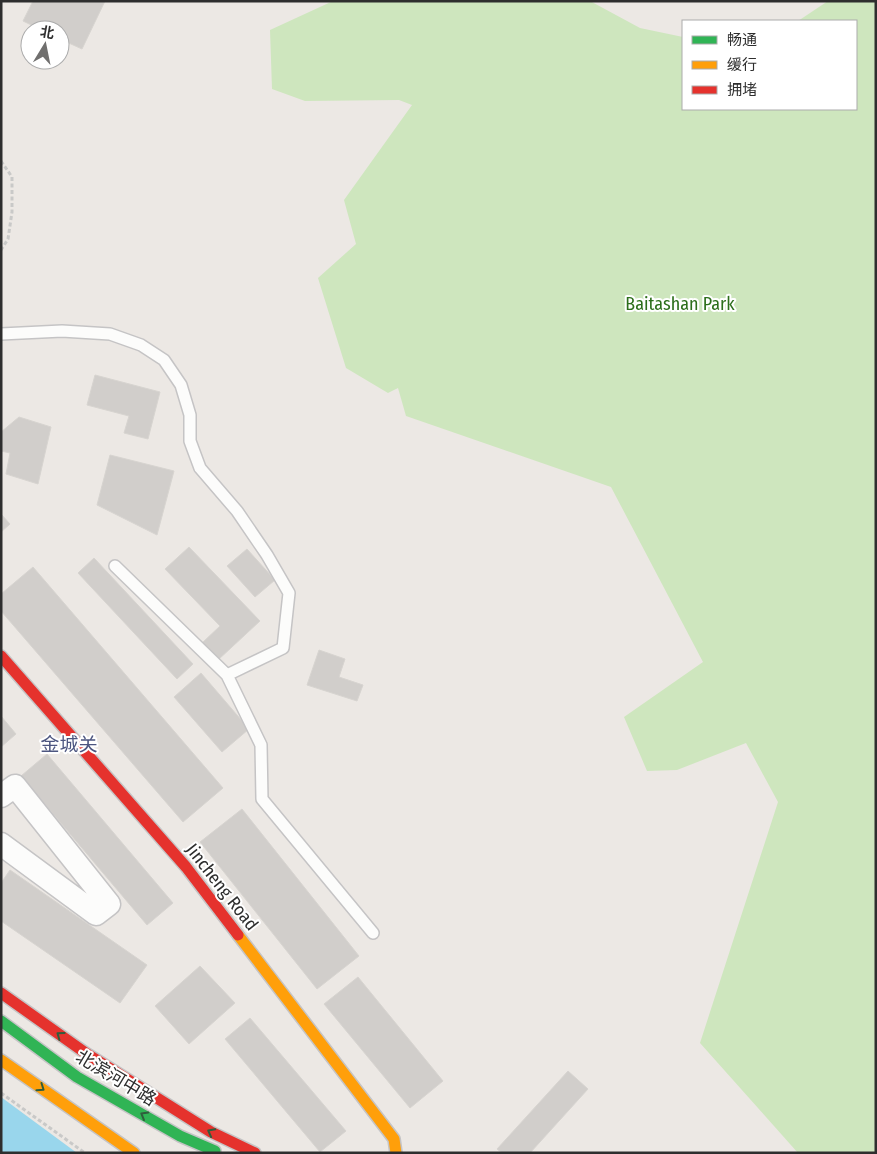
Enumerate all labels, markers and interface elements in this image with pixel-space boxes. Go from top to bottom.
north arrow [20,20,70,70]
legend [682,20,857,110]
text: 北 [39,23,56,42]
text: 畅通 [727,31,757,49]
text: 缓行 [727,56,757,74]
text: 拥堵 [727,81,757,99]
park label: Baitashan Park [625,293,735,315]
district label: 金城关 [40,733,98,756]
street label: Jincheng Road [181,839,263,935]
one-way arrow [56,1032,66,1041]
street label: 北滨河中路 [72,1045,160,1111]
one-way arrow [35,1082,45,1091]
one-way arrow [141,1112,150,1122]
one-way arrow [208,1128,217,1138]

